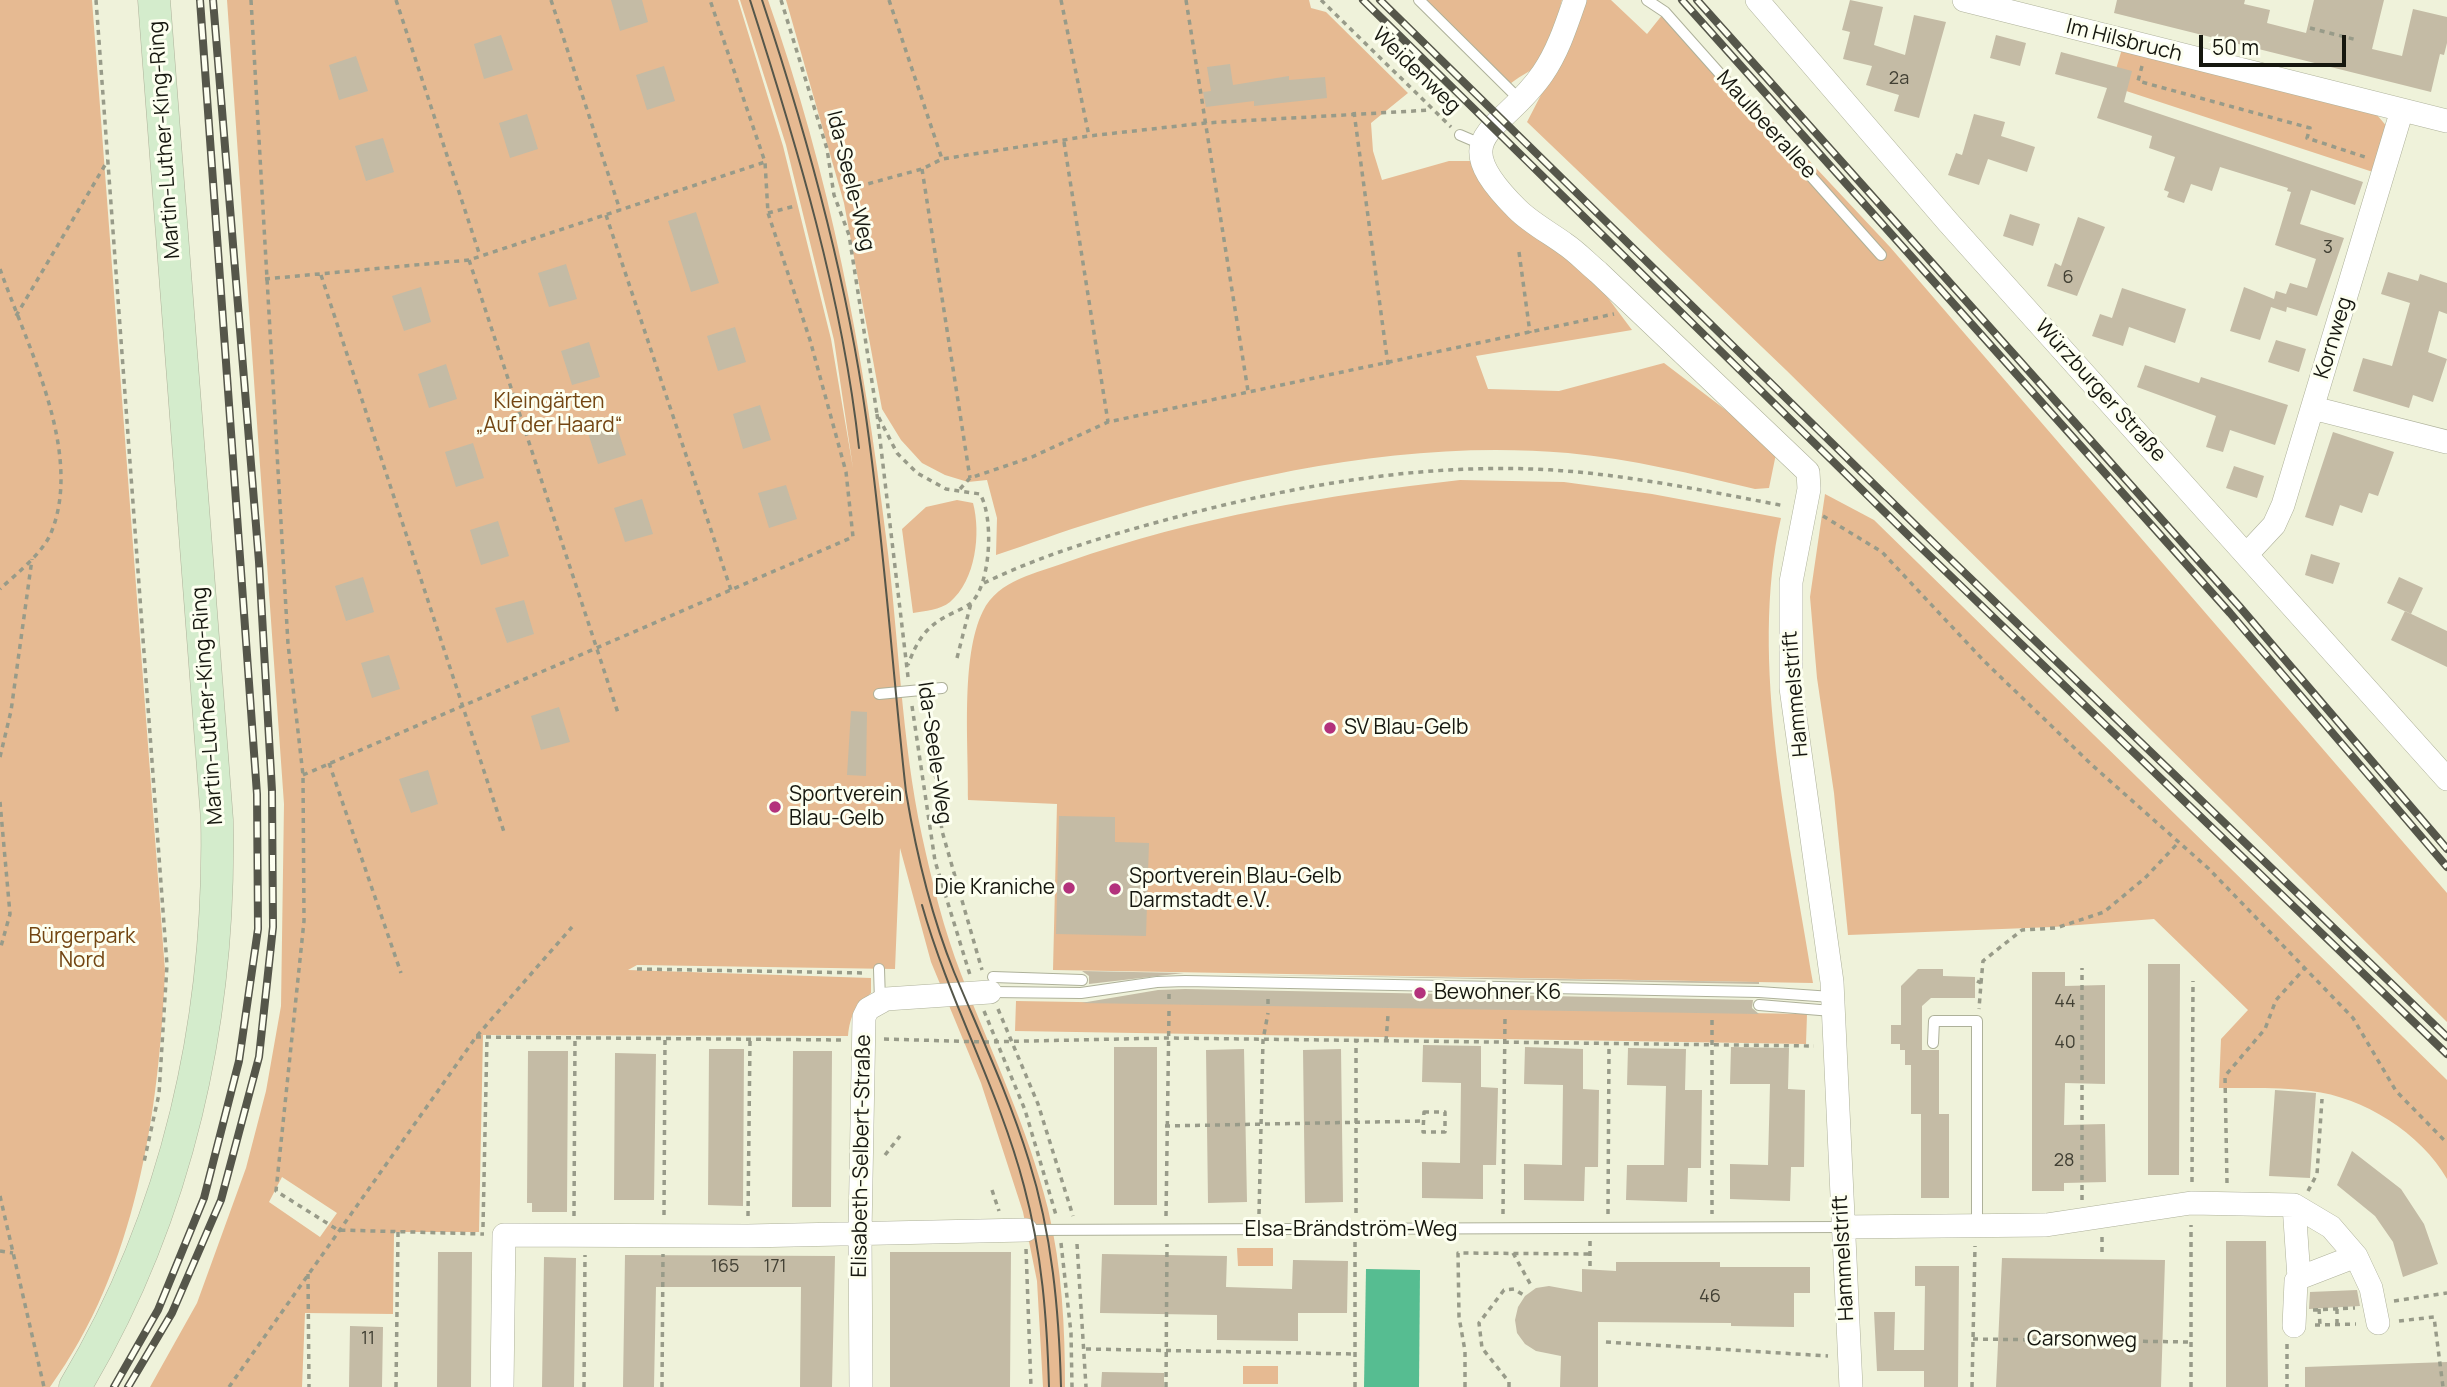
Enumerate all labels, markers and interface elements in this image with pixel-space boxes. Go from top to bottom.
street label: Im Hilsbruch [2063,14,2185,68]
street label: Martin-Luther-King-Ring [144,20,186,260]
scale bar [2202,21,2349,65]
street label: Weidenweg [1367,23,1465,119]
text: 50 m [2212,33,2259,61]
street label: Maulbeerallee [1711,66,1821,184]
house number: 2a [1889,68,1909,90]
street label: Ida-Seele-Weg [820,108,880,254]
house number: 3 [2323,237,2333,259]
house number: 6 [2062,267,2074,289]
street label: Kornweg [2310,294,2358,382]
street label: Würzburger Straße [2029,314,2171,468]
park label: Kleingärten „Auf der Haard“ [475,389,623,439]
street label: Martin-Luther-King-Ring [187,586,229,826]
street label: Hammelstrift [1778,630,1814,758]
street label: Ida-Seele-Weg [912,680,956,826]
place label: SV Blau-Gelb [1344,715,1469,741]
marker: SV Blau-Gelb [1322,720,1338,736]
place label: Sportverein Blau-Gelb [789,782,902,832]
marker: Sportverein Blau-Gelb [767,799,783,815]
place label: Sportverein Blau-Gelb Darmstadt e.V. [1129,864,1342,914]
place label: Die Kraniche [934,875,1055,901]
marker: Die Kraniche [1061,880,1077,896]
marker: Sportverein Blau-Gelb Darmstadt e.V. [1107,881,1123,897]
park label: Bürgerpark Nord [29,924,135,974]
place label: Bewohner K6 [1434,980,1561,1006]
marker: Bewohner K6 [1412,985,1428,1001]
house number: 44 [2054,991,2076,1013]
house number: 40 [2054,1032,2076,1054]
street label: Elisabeth-Selbert-Straße [847,1034,877,1278]
house number: 28 [2054,1150,2074,1172]
street label: Hammelstrift [1828,1194,1860,1322]
street label: Elsa-Brändström-Weg [1245,1217,1457,1243]
house number: 165 [711,1256,739,1278]
house number: 171 [763,1256,787,1278]
house number: 46 [1699,1286,1721,1308]
street label: Carsonweg [2027,1326,2137,1354]
house number: 11 [361,1328,375,1350]

